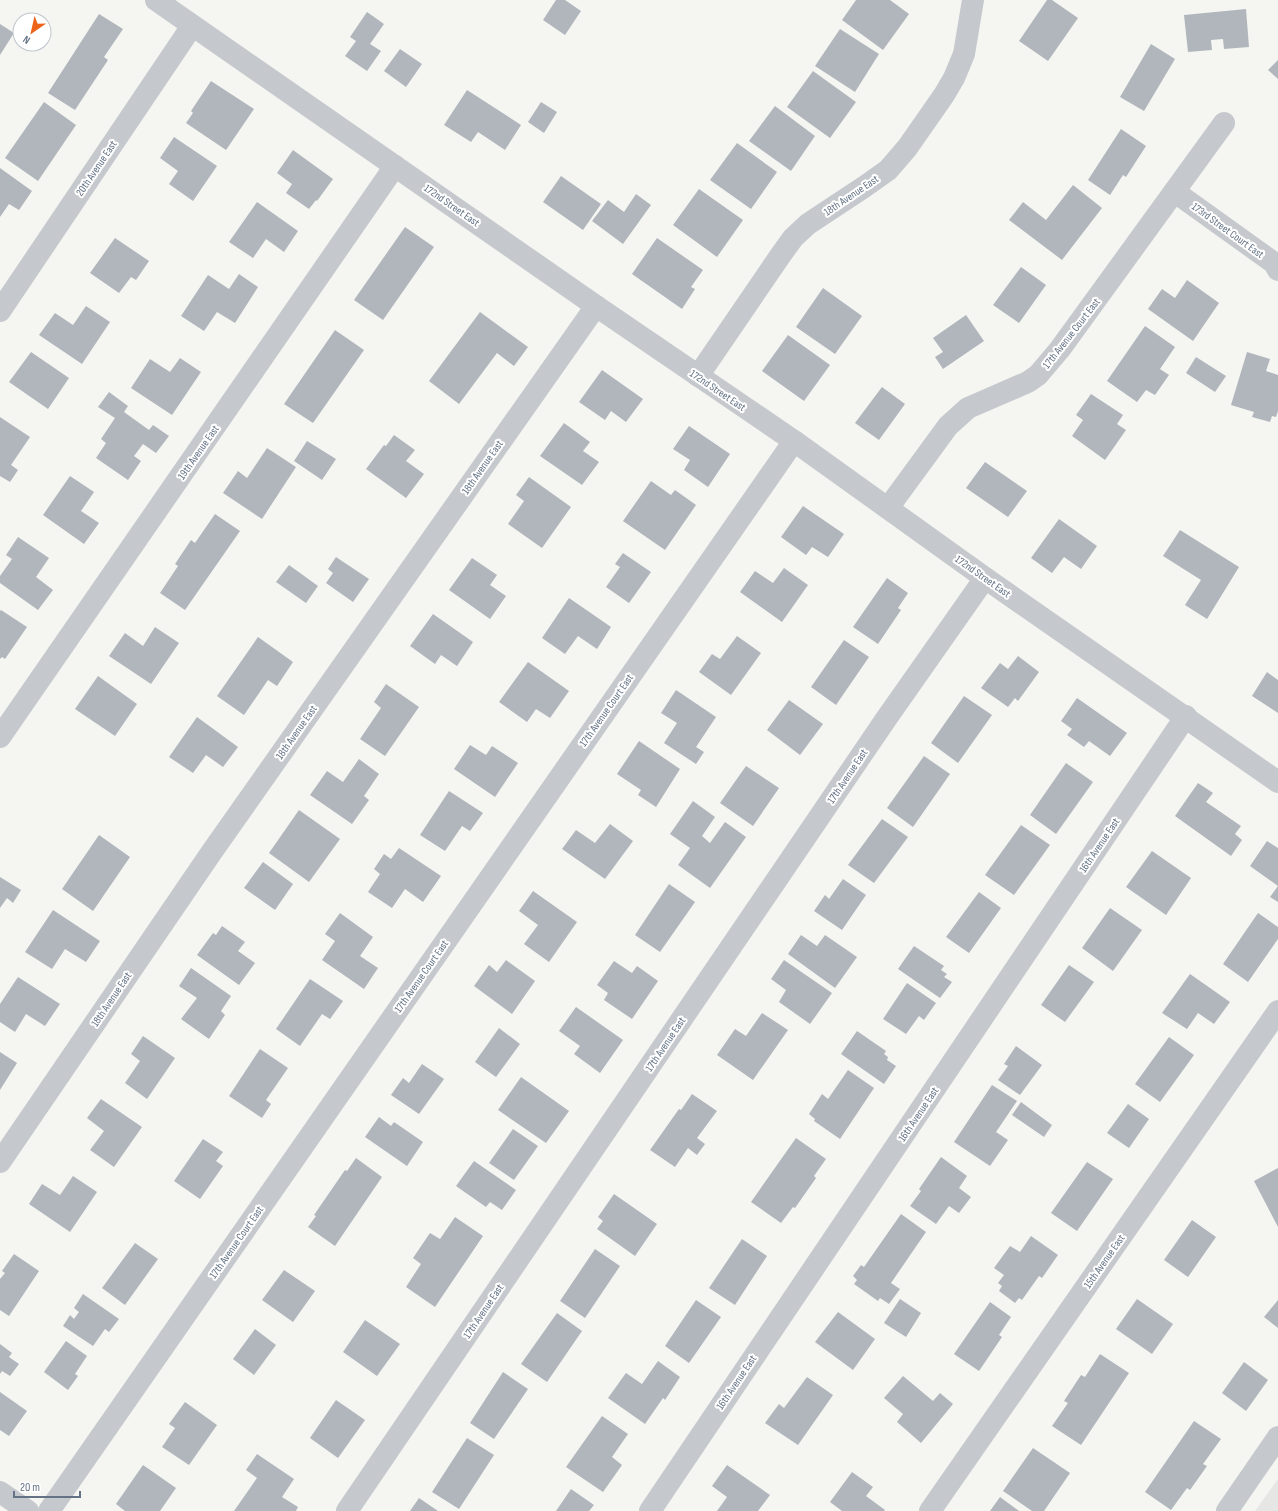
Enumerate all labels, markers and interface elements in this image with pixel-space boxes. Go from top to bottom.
north arrow [12,12,52,52]
text: N [21,33,33,47]
street label: 20th Avenue East [73,138,120,198]
street label: 18th Avenue East [822,172,882,218]
street label: 172nd Street East [422,182,482,230]
street label: 173rd Street Court East [1189,200,1267,261]
street label: 17th Avenue Court East [1040,295,1103,371]
street label: 172nd Street East [687,367,749,414]
street label: 19th Avenue East [175,422,222,482]
street label: 18th Avenue East [459,437,506,497]
street label: 172nd Street East [953,553,1013,601]
street label: 17th Avenue Court East [577,671,637,749]
street label: 18th Avenue East [273,702,320,762]
street label: 17th Avenue East [824,746,871,806]
street label: 16th Avenue East [1076,815,1123,875]
street label: 17th Avenue Court East [392,937,452,1015]
street label: 18th Avenue East [88,969,135,1029]
street label: 17th Avenue East [642,1014,689,1074]
street label: 16th Avenue East [895,1084,942,1144]
street label: 17th Avenue Court East [207,1203,267,1281]
street label: 15th Avenue East [1081,1231,1128,1291]
street label: 17th Avenue East [460,1281,507,1341]
street label: 16th Avenue East [713,1352,760,1412]
scale bar [14,1473,80,1499]
text: 20 m [20,1480,40,1495]

